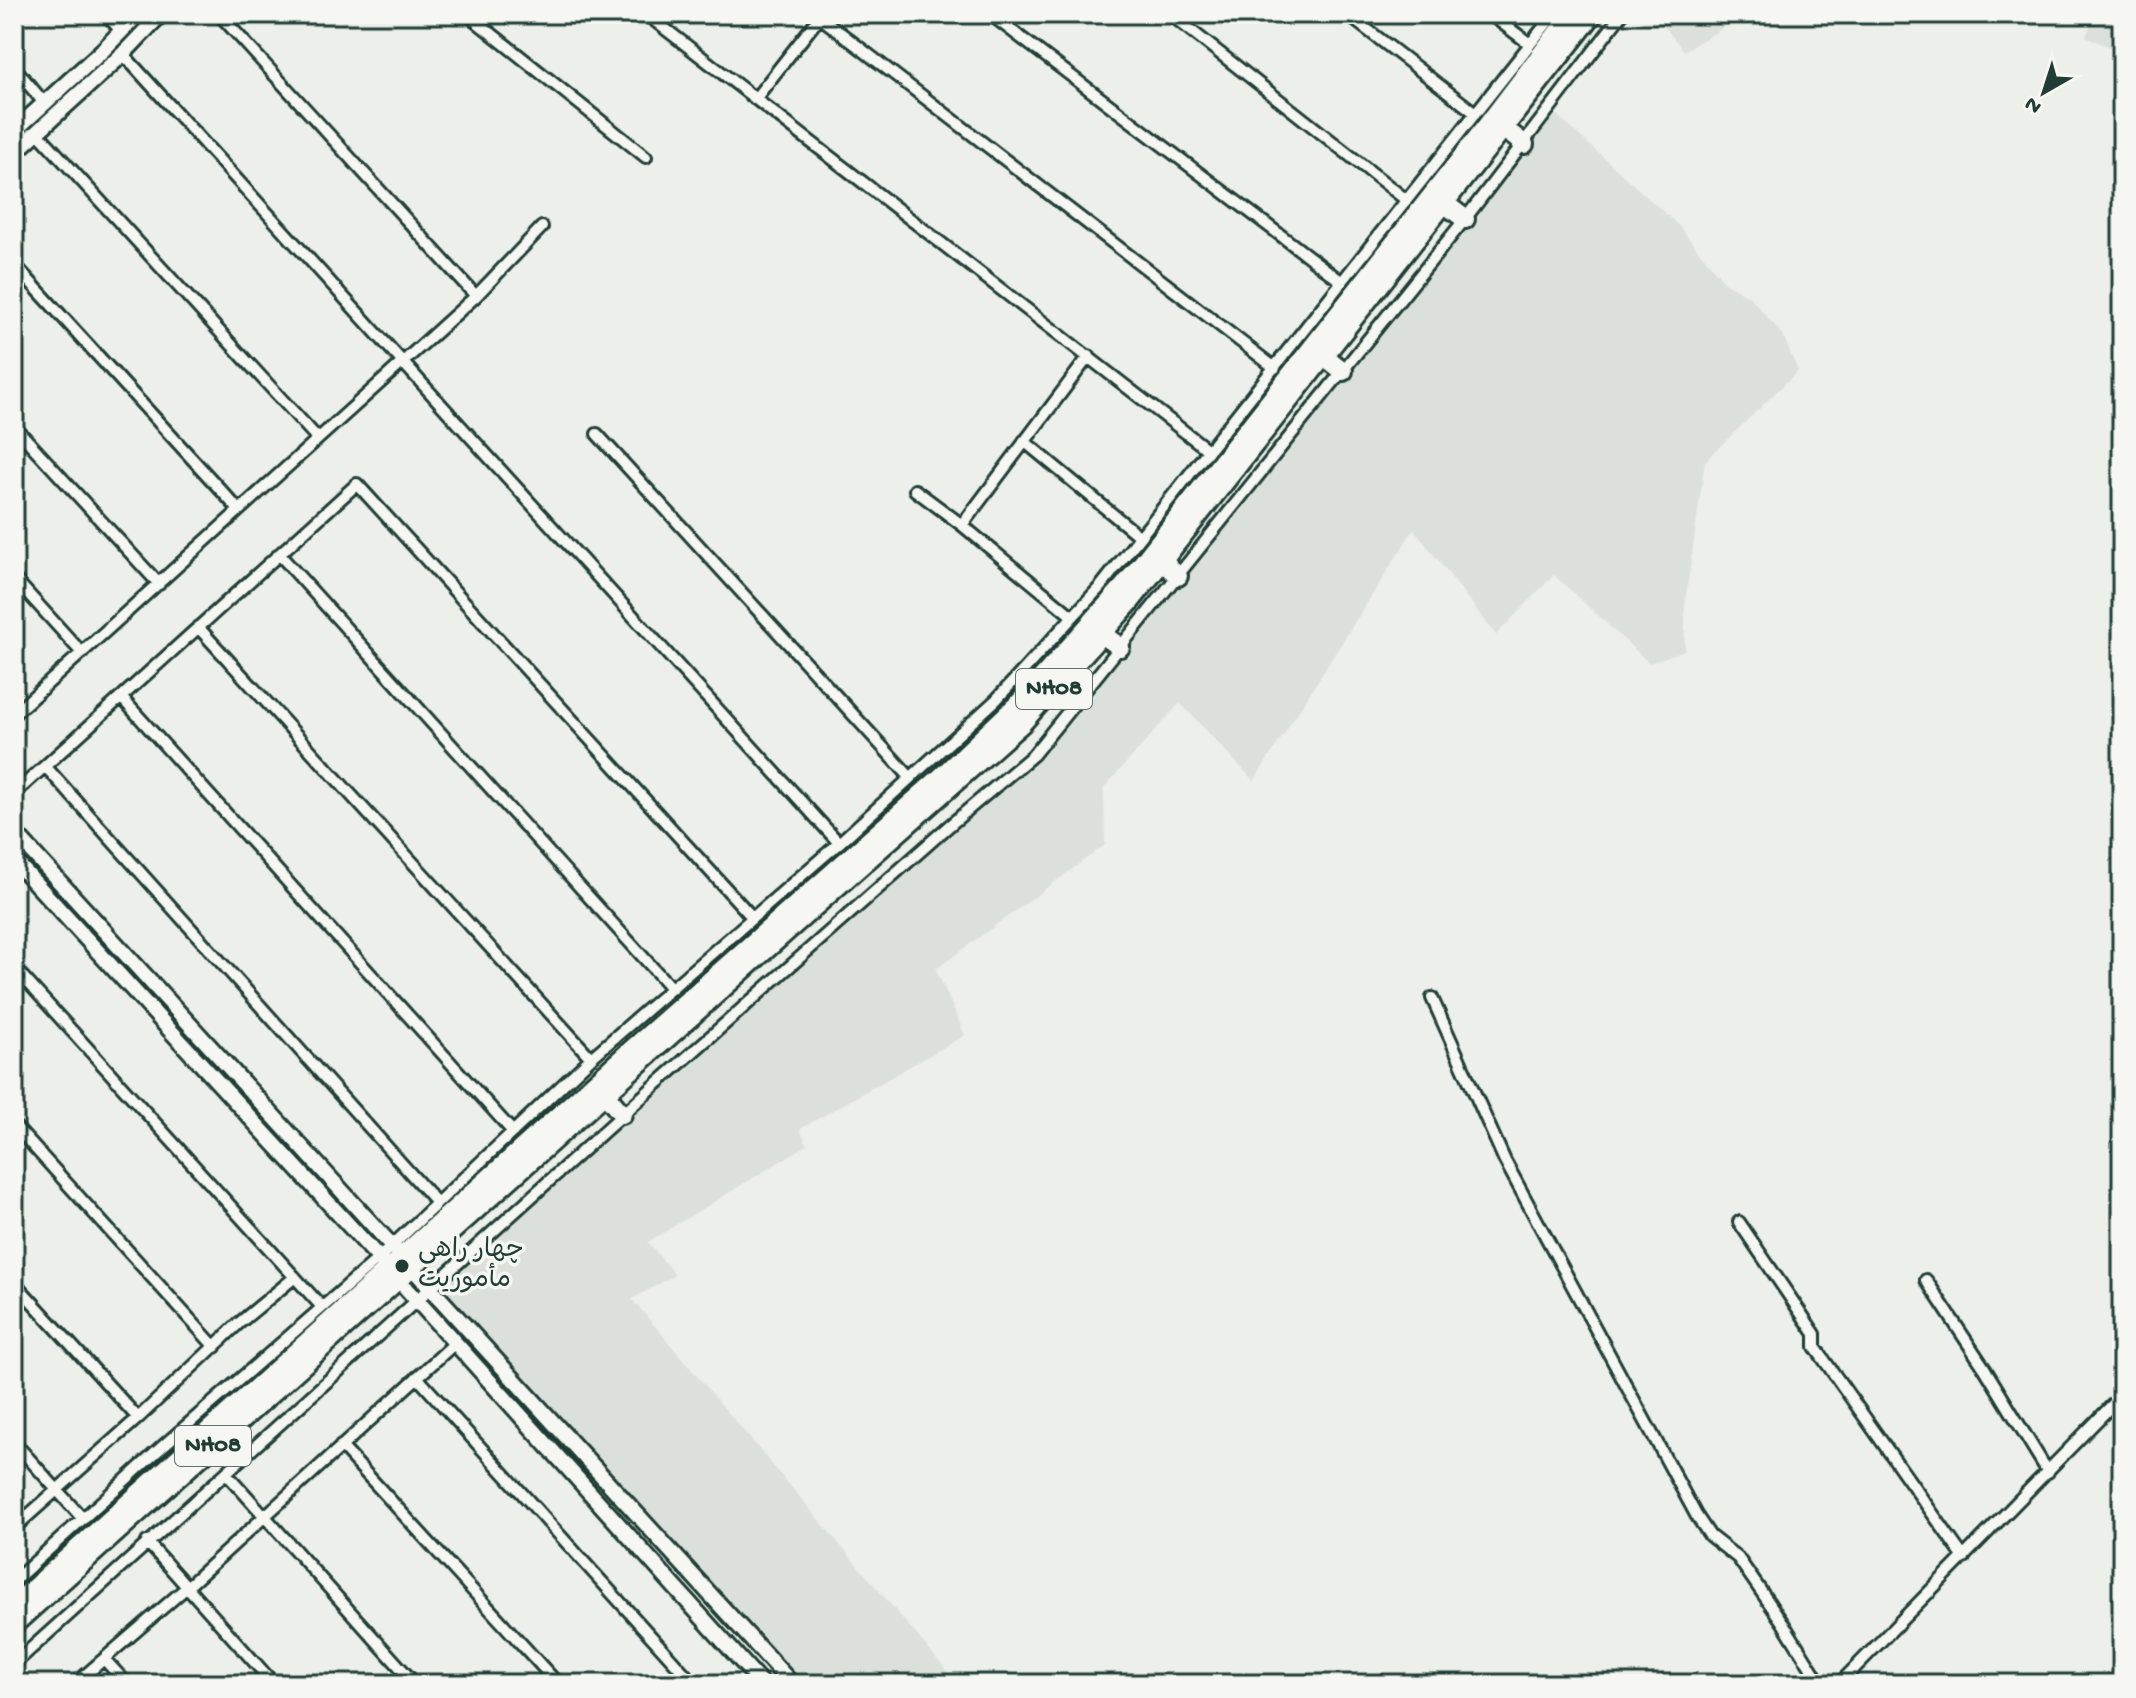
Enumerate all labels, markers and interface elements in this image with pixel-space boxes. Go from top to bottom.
north arrow [2004,52,2084,132]
text: N [2020,90,2048,119]
road number: NH08 [1016,669,1092,709]
place label: چهار راهی مأموریت [418,1236,524,1297]
marker: چهار راهی مأموریت [393,1257,411,1275]
road number: NH08 [175,1426,251,1466]

